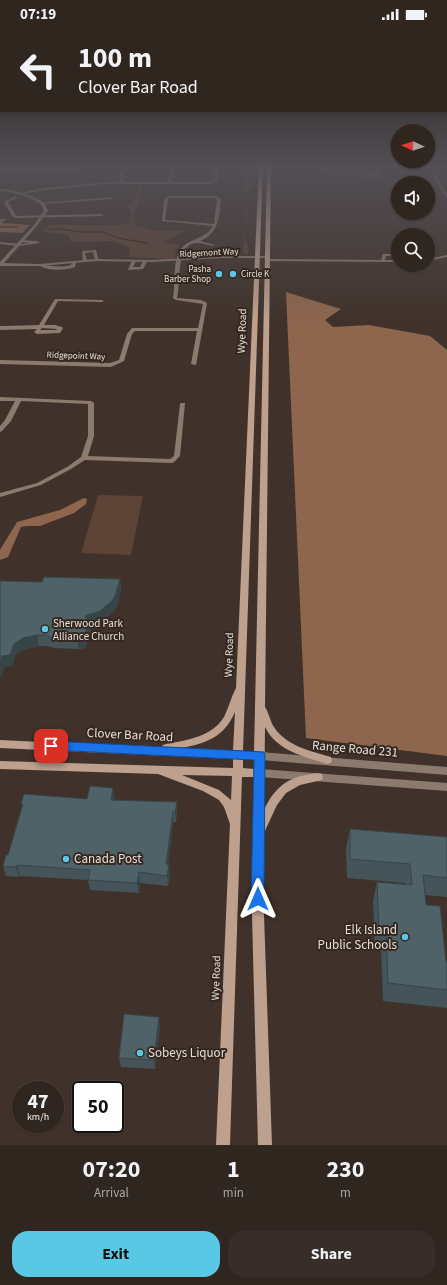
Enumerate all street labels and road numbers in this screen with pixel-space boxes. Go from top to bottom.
street label: Ridgemont Way [179,245,240,261]
street label: Wye Road [234,308,250,354]
street label: Ridgepoint Way [46,348,106,364]
street label: Wye Road [221,632,237,678]
street label: Clover Bar Road [86,724,174,746]
street label: Range Road 231 [311,736,399,762]
street label: Wye Road [208,955,224,1001]

